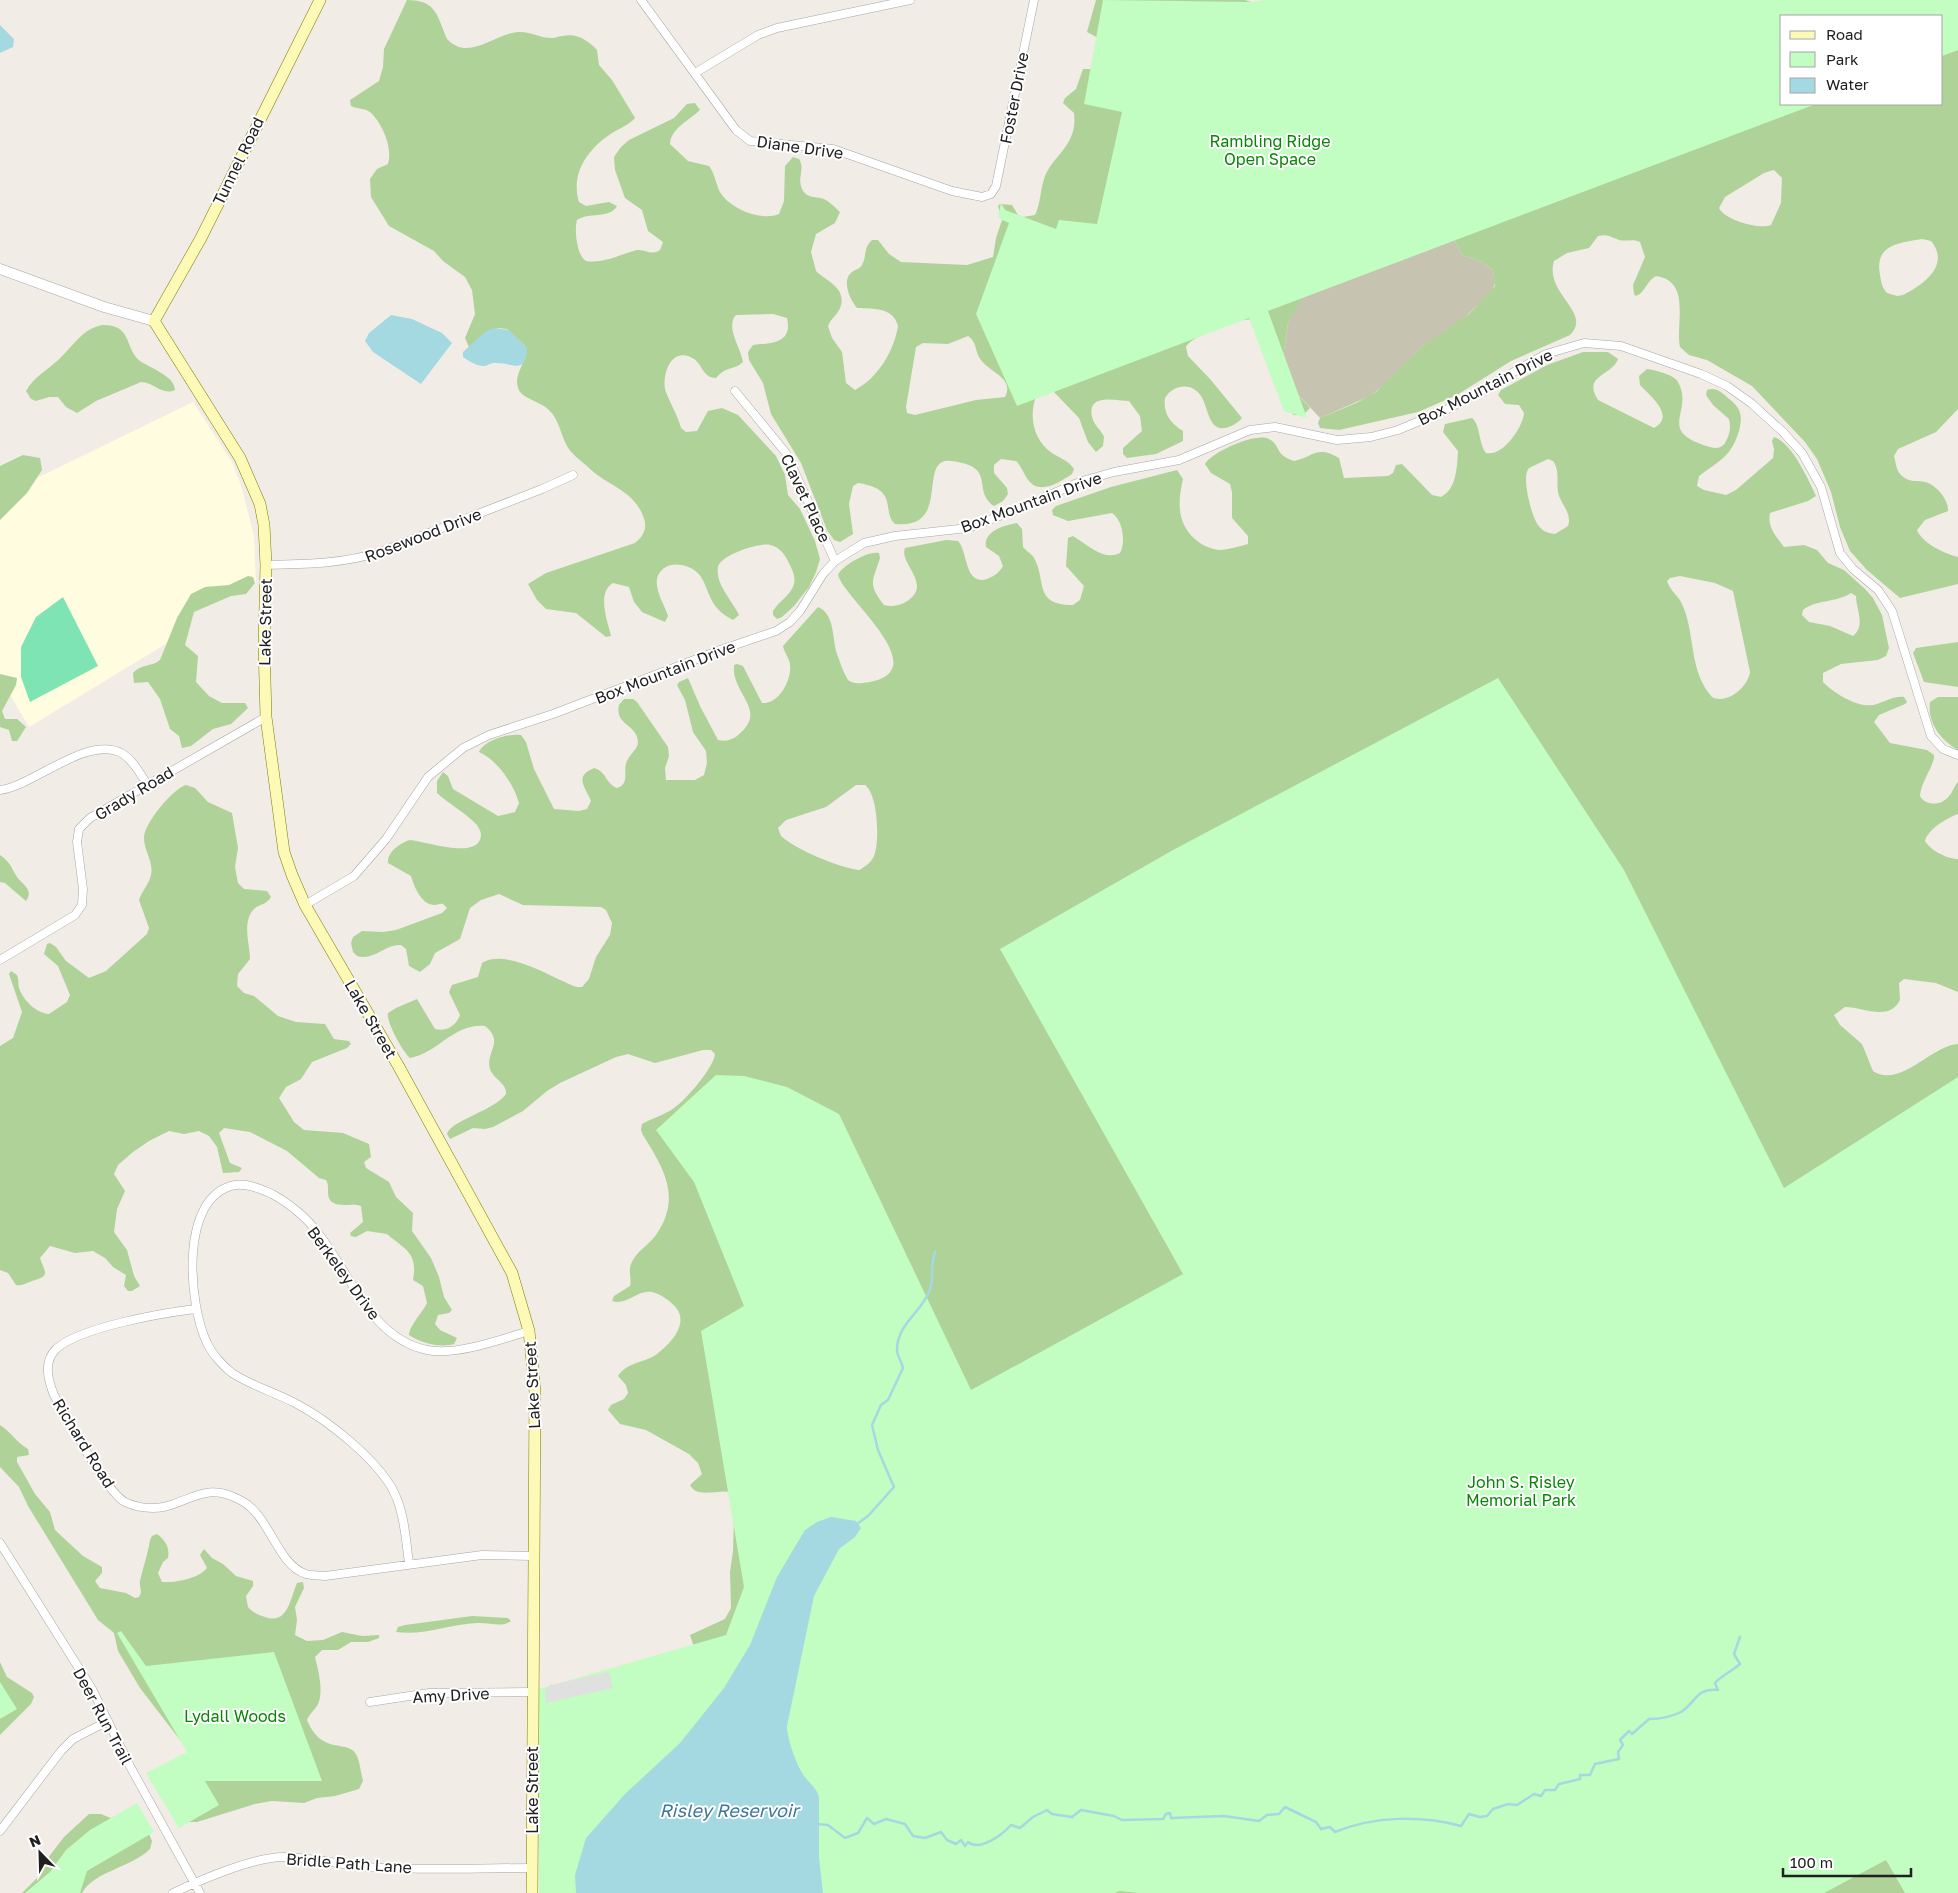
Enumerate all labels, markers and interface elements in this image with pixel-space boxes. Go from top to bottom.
legend [1780,15,1943,105]
text: Road [1826,25,1863,43]
street label: Foster Drive [995,50,1033,146]
text: Park [1826,50,1859,68]
text: Water [1826,75,1869,93]
street label: Tunnel Road [208,114,268,208]
street label: Diane Drive [755,131,845,163]
park label: Rambling Ridge Open Space [1210,131,1330,169]
street label: Box Mountain Drive [1414,344,1556,430]
street label: Clavet Place [777,450,835,546]
street label: Box Mountain Drive [958,467,1104,537]
street label: Rosewood Drive [362,504,484,566]
street label: Lake Street [254,578,276,666]
street label: Box Mountain Drive [592,636,738,708]
street label: Grady Road [91,762,177,824]
street label: Lake Street [340,976,402,1062]
street label: Berkeley Drive [303,1222,385,1324]
street label: Lake Street [520,1341,544,1429]
street label: Richard Road [49,1394,119,1492]
park label: John S. Risley Memorial Park [1466,1472,1576,1510]
street label: Deer Run Trail [69,1664,137,1768]
street label: Amy Drive [412,1683,490,1707]
park label: Lydall Woods [184,1706,286,1726]
street label: Lake Street [522,1746,542,1834]
water label: Risley Reservoir [659,1799,802,1821]
north arrow [15,1828,65,1878]
text: N [27,1831,43,1850]
scale bar [1783,1846,1910,1878]
street label: Bridle Path Lane [285,1849,413,1877]
text: 100 m [1790,1853,1833,1871]

